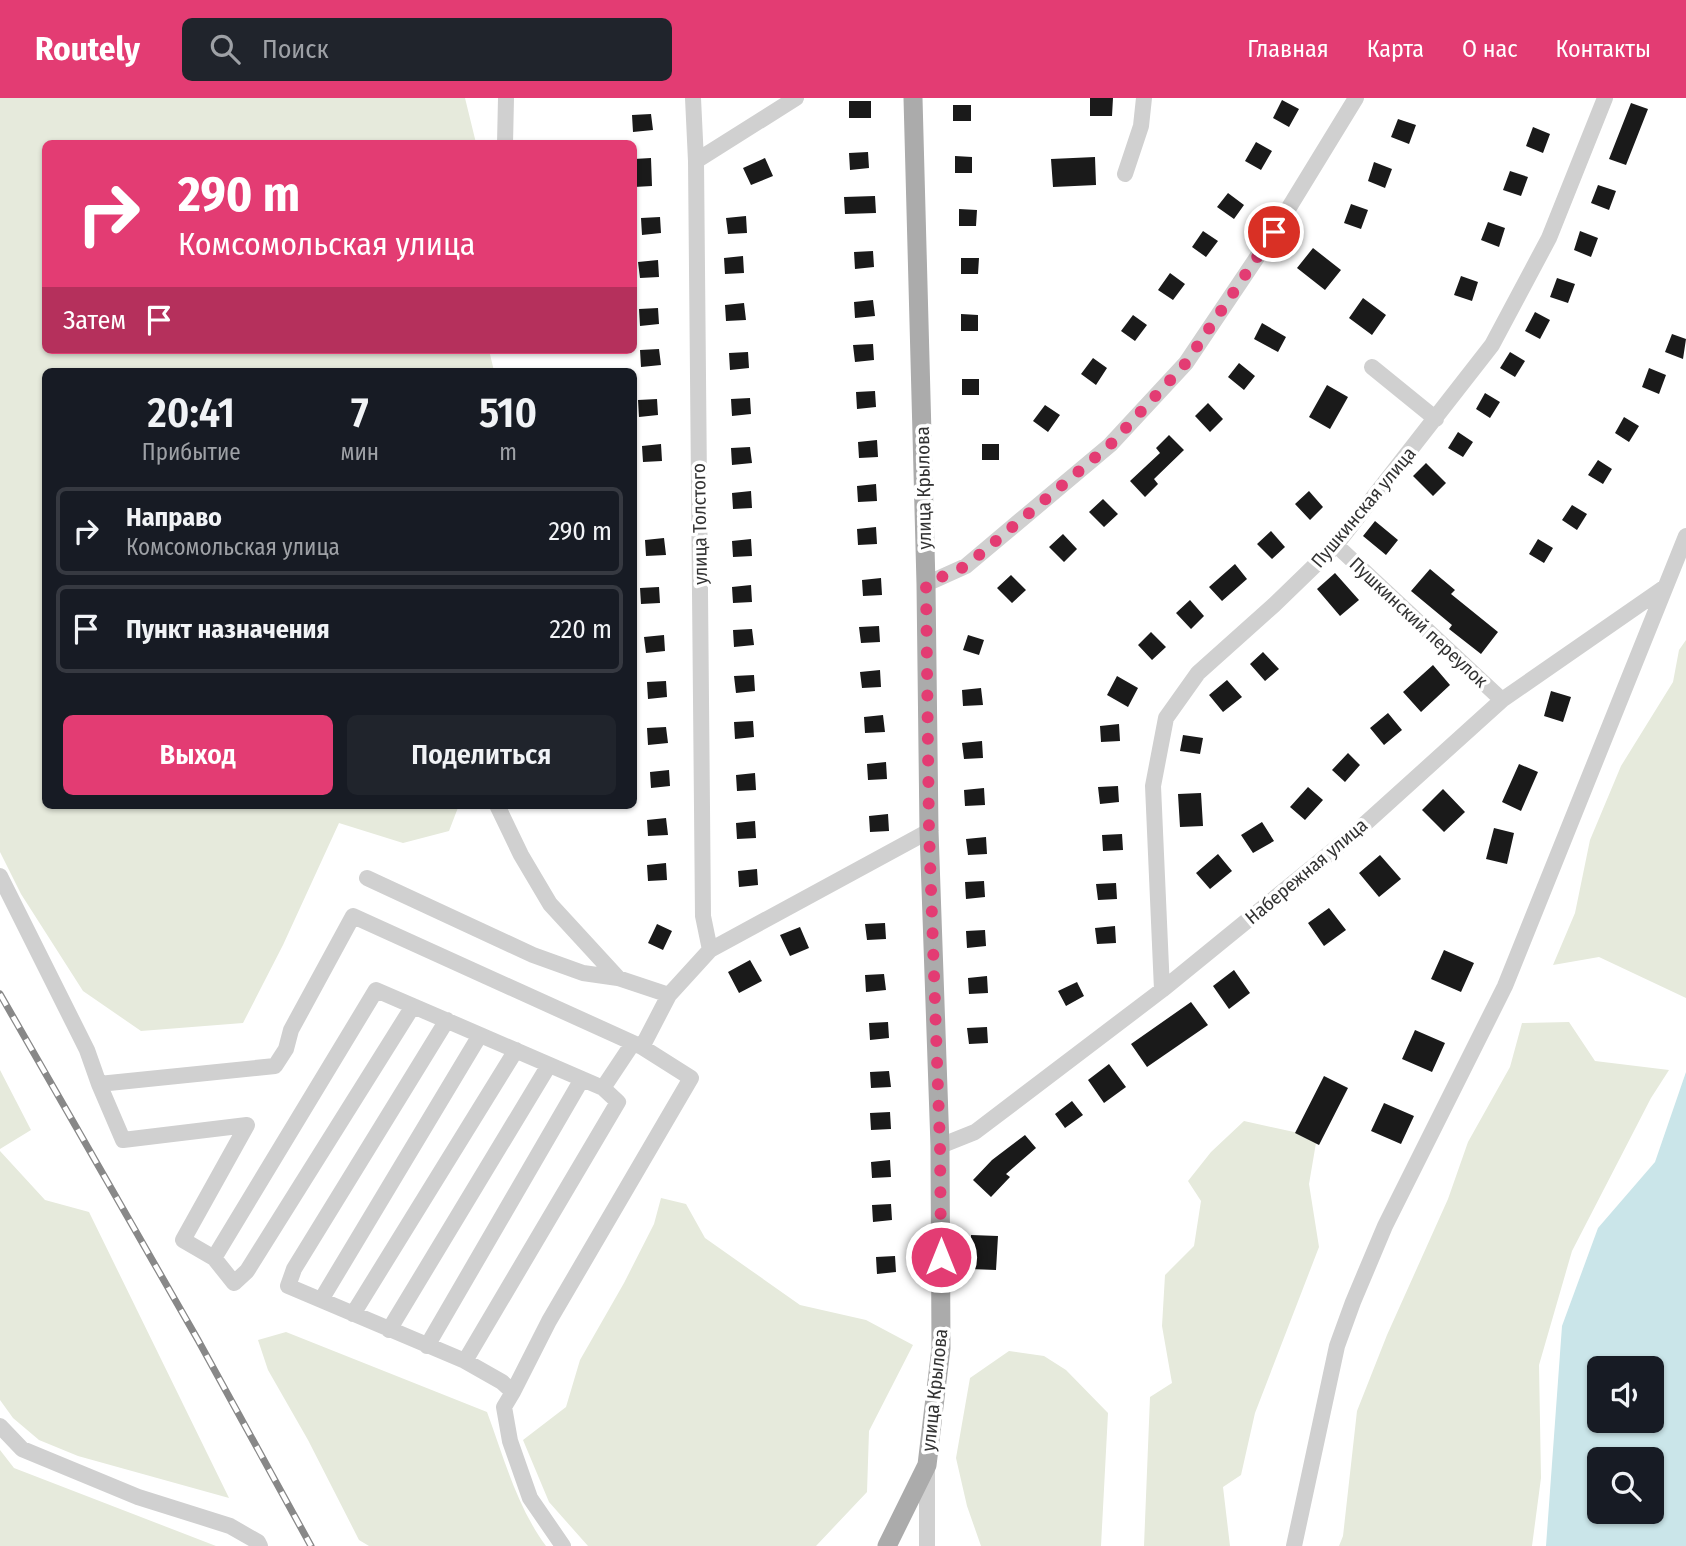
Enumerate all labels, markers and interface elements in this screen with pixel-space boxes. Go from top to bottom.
search box [182,18,672,81]
text: Routely [35,29,140,69]
icon: search [206,30,244,68]
text: Поиск [262,34,329,65]
text: Главная [1247,35,1329,63]
text: Карта [1367,35,1424,63]
text: О нас [1462,35,1517,63]
text: Контакты [1555,35,1651,63]
text: 290 m [178,165,300,224]
icon: right [63,168,154,259]
pin [1244,202,1304,262]
icon: arrive [1255,213,1293,251]
text: Комсомольская улица [178,225,476,263]
icon: arrive [140,301,178,339]
text: Затем [63,305,126,336]
text: 20:41 [148,388,235,438]
text: 7 [351,388,369,438]
text: 510 [479,388,537,438]
street label: улица Крылова [911,426,936,550]
text: Прибытие [142,438,241,466]
text: мин [340,438,379,466]
text: m [499,438,517,466]
street label: Пушкинская улица [1306,442,1421,572]
street label: улица Толстого [687,463,712,585]
text: Направо [126,502,222,533]
icon: right [67,512,105,550]
text: 290 m [548,516,612,547]
text: Комсомольская улица [126,533,340,561]
street label: Пушкинский переулок [1345,552,1493,692]
icon: arrive [67,610,105,648]
text: Пункт назначения [126,614,330,645]
text: 220 m [549,614,612,645]
button: Выход [63,715,333,795]
button: Поделиться [347,715,616,795]
street label: Набережная улица [1241,814,1372,929]
position arrow [904,1220,978,1294]
street label: улица Крылова [917,1327,952,1453]
map controls [1587,1356,1664,1524]
button: sound [1587,1356,1664,1433]
button: search [1587,1447,1664,1524]

